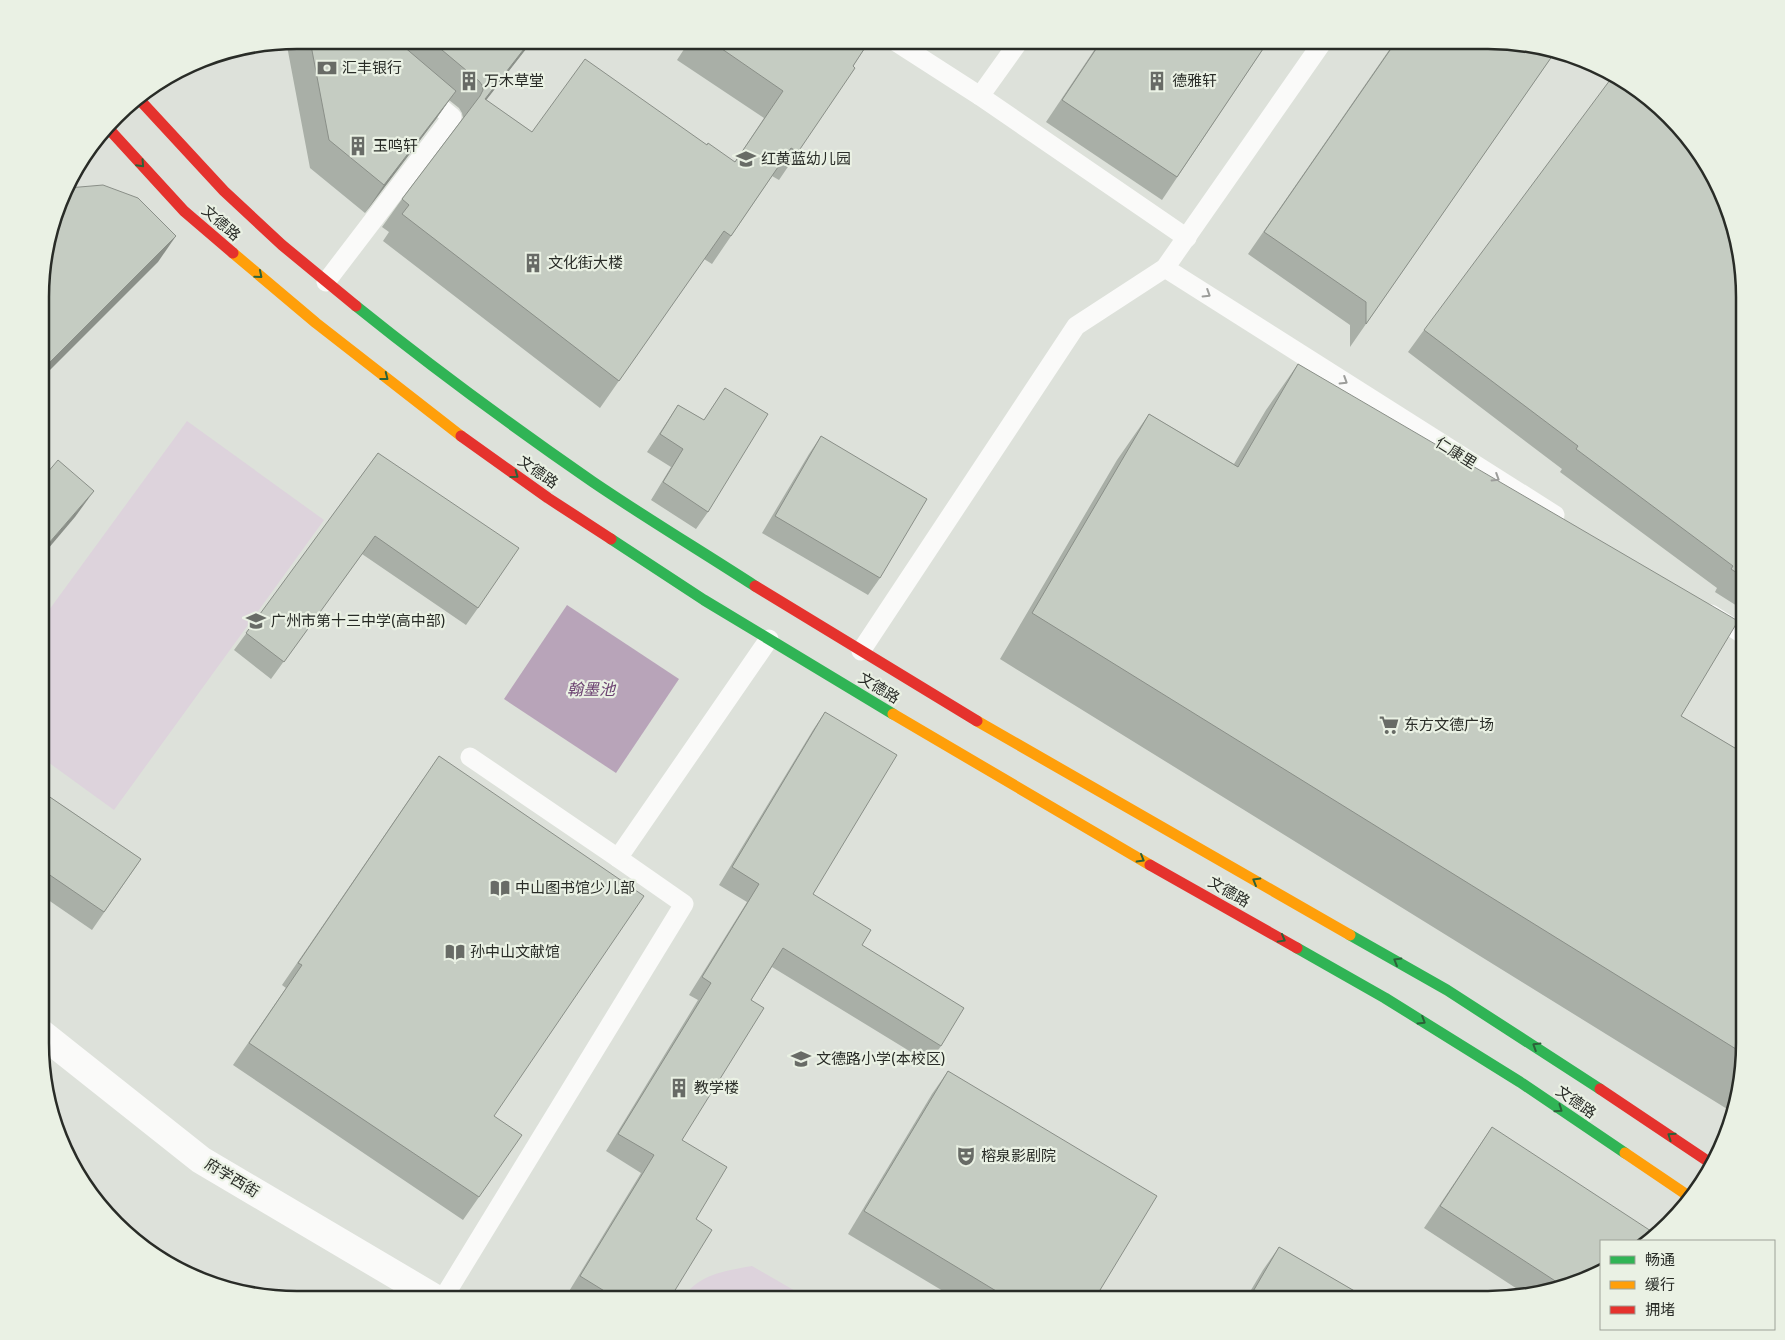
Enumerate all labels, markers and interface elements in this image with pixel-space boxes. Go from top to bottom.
bank icon: 汇丰银行 [316,57,338,79]
place label: 汇丰银行 [342,59,402,77]
building icon: 万木草堂 [458,70,480,92]
building icon: 德雅轩 [1146,70,1168,92]
place label: 万木草堂 [484,72,544,90]
place label: 德雅轩 [1172,72,1217,90]
building icon: 玉鸣轩 [347,135,369,157]
place label: 玉鸣轩 [373,137,418,155]
school or university icon: 红黄蓝幼儿园 [735,148,757,170]
place label: 红黄蓝幼儿园 [761,150,851,168]
one-way arrow [135,158,144,167]
street label: 文德路 [198,201,244,245]
building icon: 文化街大楼 [522,252,544,274]
place label: 文化街大楼 [548,254,623,272]
one-way arrow [253,270,262,279]
one-way arrow [1201,288,1210,298]
one-way arrow [379,372,388,380]
one-way arrow [1338,375,1347,385]
street label: 仁康里 [1432,433,1480,473]
street label: 文德路 [514,452,562,492]
one-way arrow [509,469,519,478]
one-way arrow [1491,471,1500,481]
school or university icon: 广州市第十三中学(高中部) [245,610,267,632]
place label: 广州市第十三中学(高中部) [271,612,445,630]
street label: 文德路 [855,669,903,707]
water label: 翰墨池 [567,680,617,699]
supermarket icon: 东方文德广场 [1378,714,1400,736]
place label: 东方文德广场 [1404,716,1494,734]
one-way arrow [1135,853,1144,863]
street label: 文德路 [1205,873,1253,911]
library icon: 中山图书馆少儿部 [489,877,511,899]
one-way arrow [1253,877,1262,887]
place label: 中山图书馆少儿部 [515,879,635,897]
one-way arrow [1277,933,1286,943]
library icon: 孙中山文献馆 [444,941,466,963]
place label: 孙中山文献馆 [470,943,560,961]
one-way arrow [1394,958,1403,968]
one-way arrow [1417,1014,1426,1024]
one-way arrow [1532,1043,1541,1053]
school or university icon: 文德路小学(本校区) [790,1048,812,1070]
place label: 文德路小学(本校区) [816,1050,945,1068]
building icon: 教学楼 [668,1077,690,1099]
place label: 教学楼 [694,1079,739,1097]
street label: 文德路 [1552,1082,1600,1122]
one-way arrow [1553,1103,1563,1112]
one-way arrow [1667,1133,1676,1143]
theatre icon: 榕泉影剧院 [955,1145,977,1167]
place label: 榕泉影剧院 [981,1147,1056,1165]
street label: 府学西街 [202,1155,262,1201]
legend [1600,1240,1775,1330]
text: 畅通 [1645,1251,1675,1269]
text: 缓行 [1645,1276,1675,1294]
text: 拥堵 [1645,1301,1675,1319]

